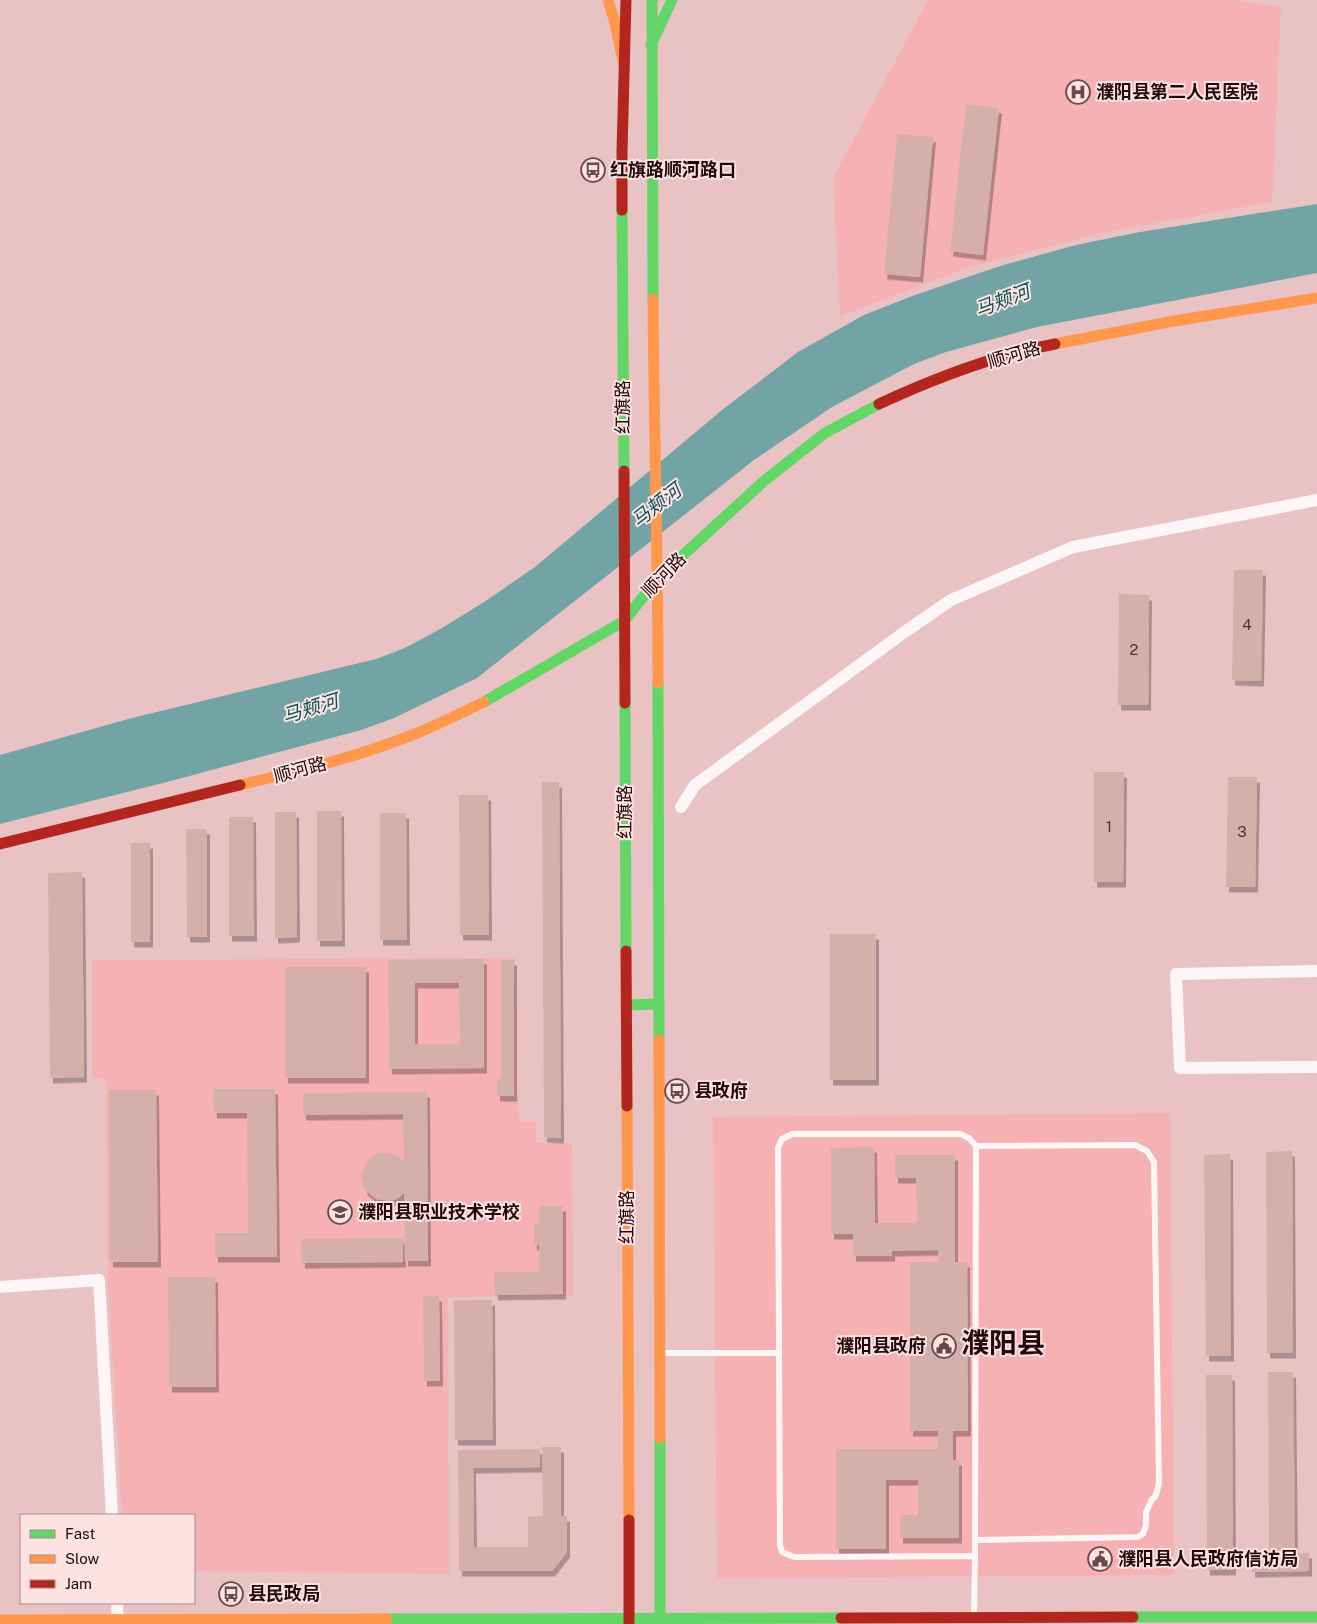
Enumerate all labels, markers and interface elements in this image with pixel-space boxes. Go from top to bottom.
hospital icon: 濮阳县第二人民医院 [1065,79,1091,105]
place label: 濮阳县第二人民医院 [1096,81,1258,102]
bus stop icon: 红旗路顺河路口 [580,157,606,183]
place label: 红旗路顺河路口 [610,159,736,180]
water label: 马颊河 [971,278,1036,320]
street label: 顺河路 [985,337,1043,372]
street label: 红旗路 [612,380,633,434]
water label: 马颊河 [627,476,688,531]
street label: 顺河路 [637,548,690,601]
house number: 4 [1242,616,1252,633]
house number: 2 [1130,641,1139,658]
water label: 马颊河 [280,688,344,727]
street label: 顺河路 [271,752,329,787]
street label: 红旗路 [614,785,635,839]
house number: 1 [1106,818,1112,835]
house number: 3 [1237,823,1247,840]
bus stop icon: 县政府 [664,1078,690,1104]
place label: 县政府 [694,1080,748,1101]
street label: 红旗路 [616,1190,637,1244]
school or university icon: 濮阳县职业技术学校 [327,1199,353,1225]
place label: 濮阳县职业技术学校 [358,1201,520,1222]
district label: 濮阳县 [961,1326,1045,1359]
public building icon: 濮阳县政府 [931,1333,957,1359]
place label: 濮阳县政府 [836,1335,926,1356]
legend [20,1514,195,1604]
text: Fast [65,1525,95,1542]
public building icon: 濮阳县人民政府信访局 [1087,1546,1113,1572]
place label: 濮阳县人民政府信访局 [1118,1548,1298,1569]
text: Slow [65,1550,100,1567]
text: Jam [65,1575,92,1592]
bus stop icon: 县民政局 [218,1581,244,1607]
place label: 县民政局 [248,1583,320,1604]

